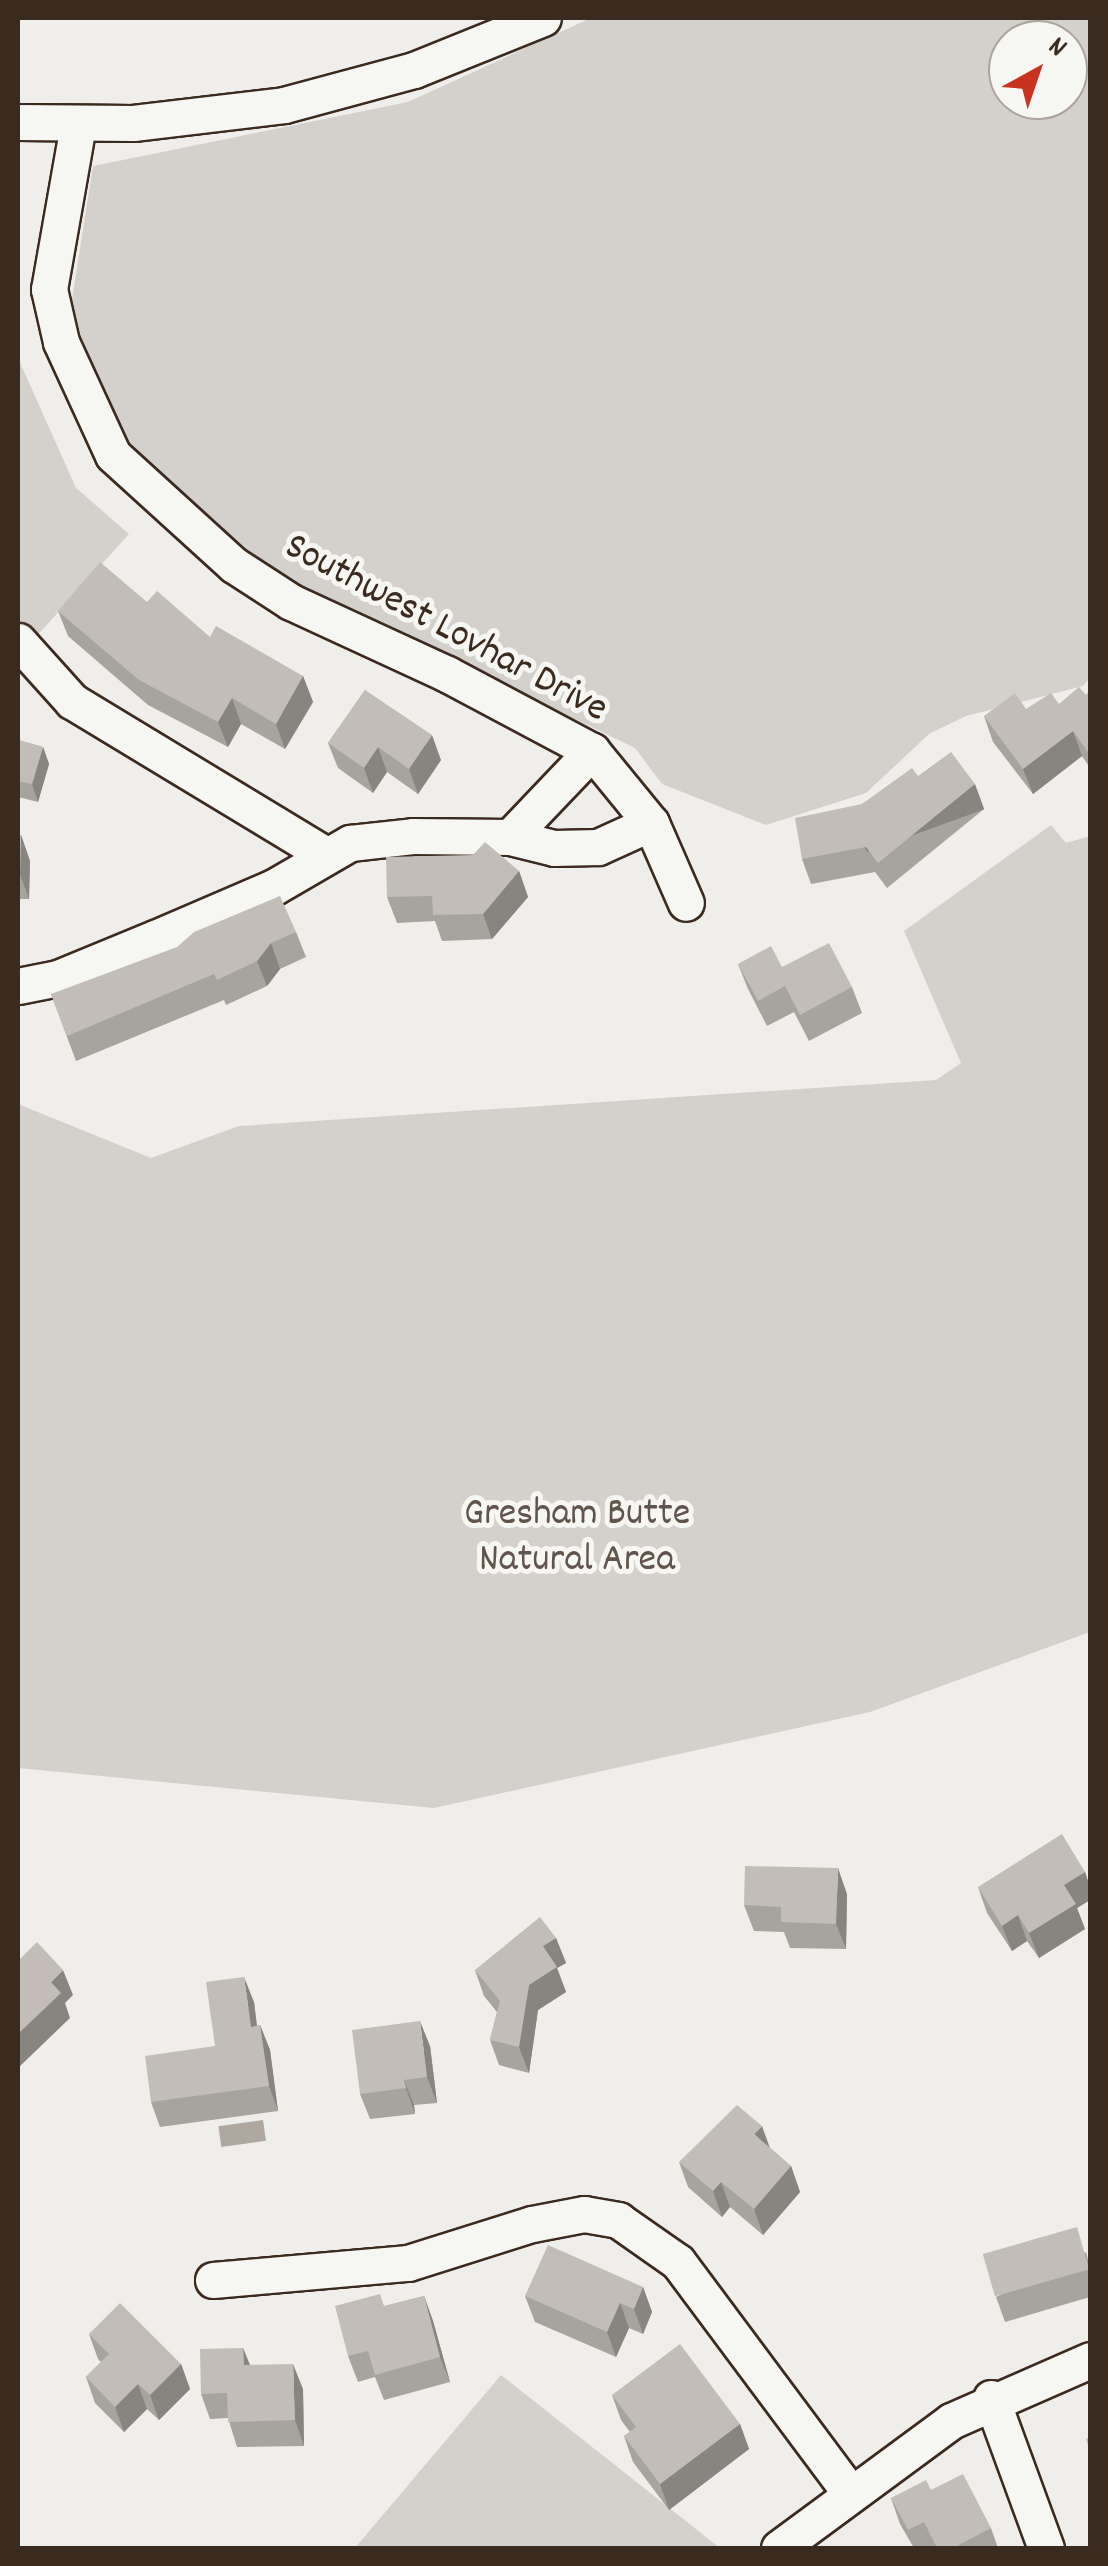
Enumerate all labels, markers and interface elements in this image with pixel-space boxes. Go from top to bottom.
north arrow [988,20,1088,120]
text: N [1038,29,1074,68]
street label: Southwest Lovhar Drive [275,525,615,735]
park label: Gresham Butte Natural Area [464,1492,690,1586]

